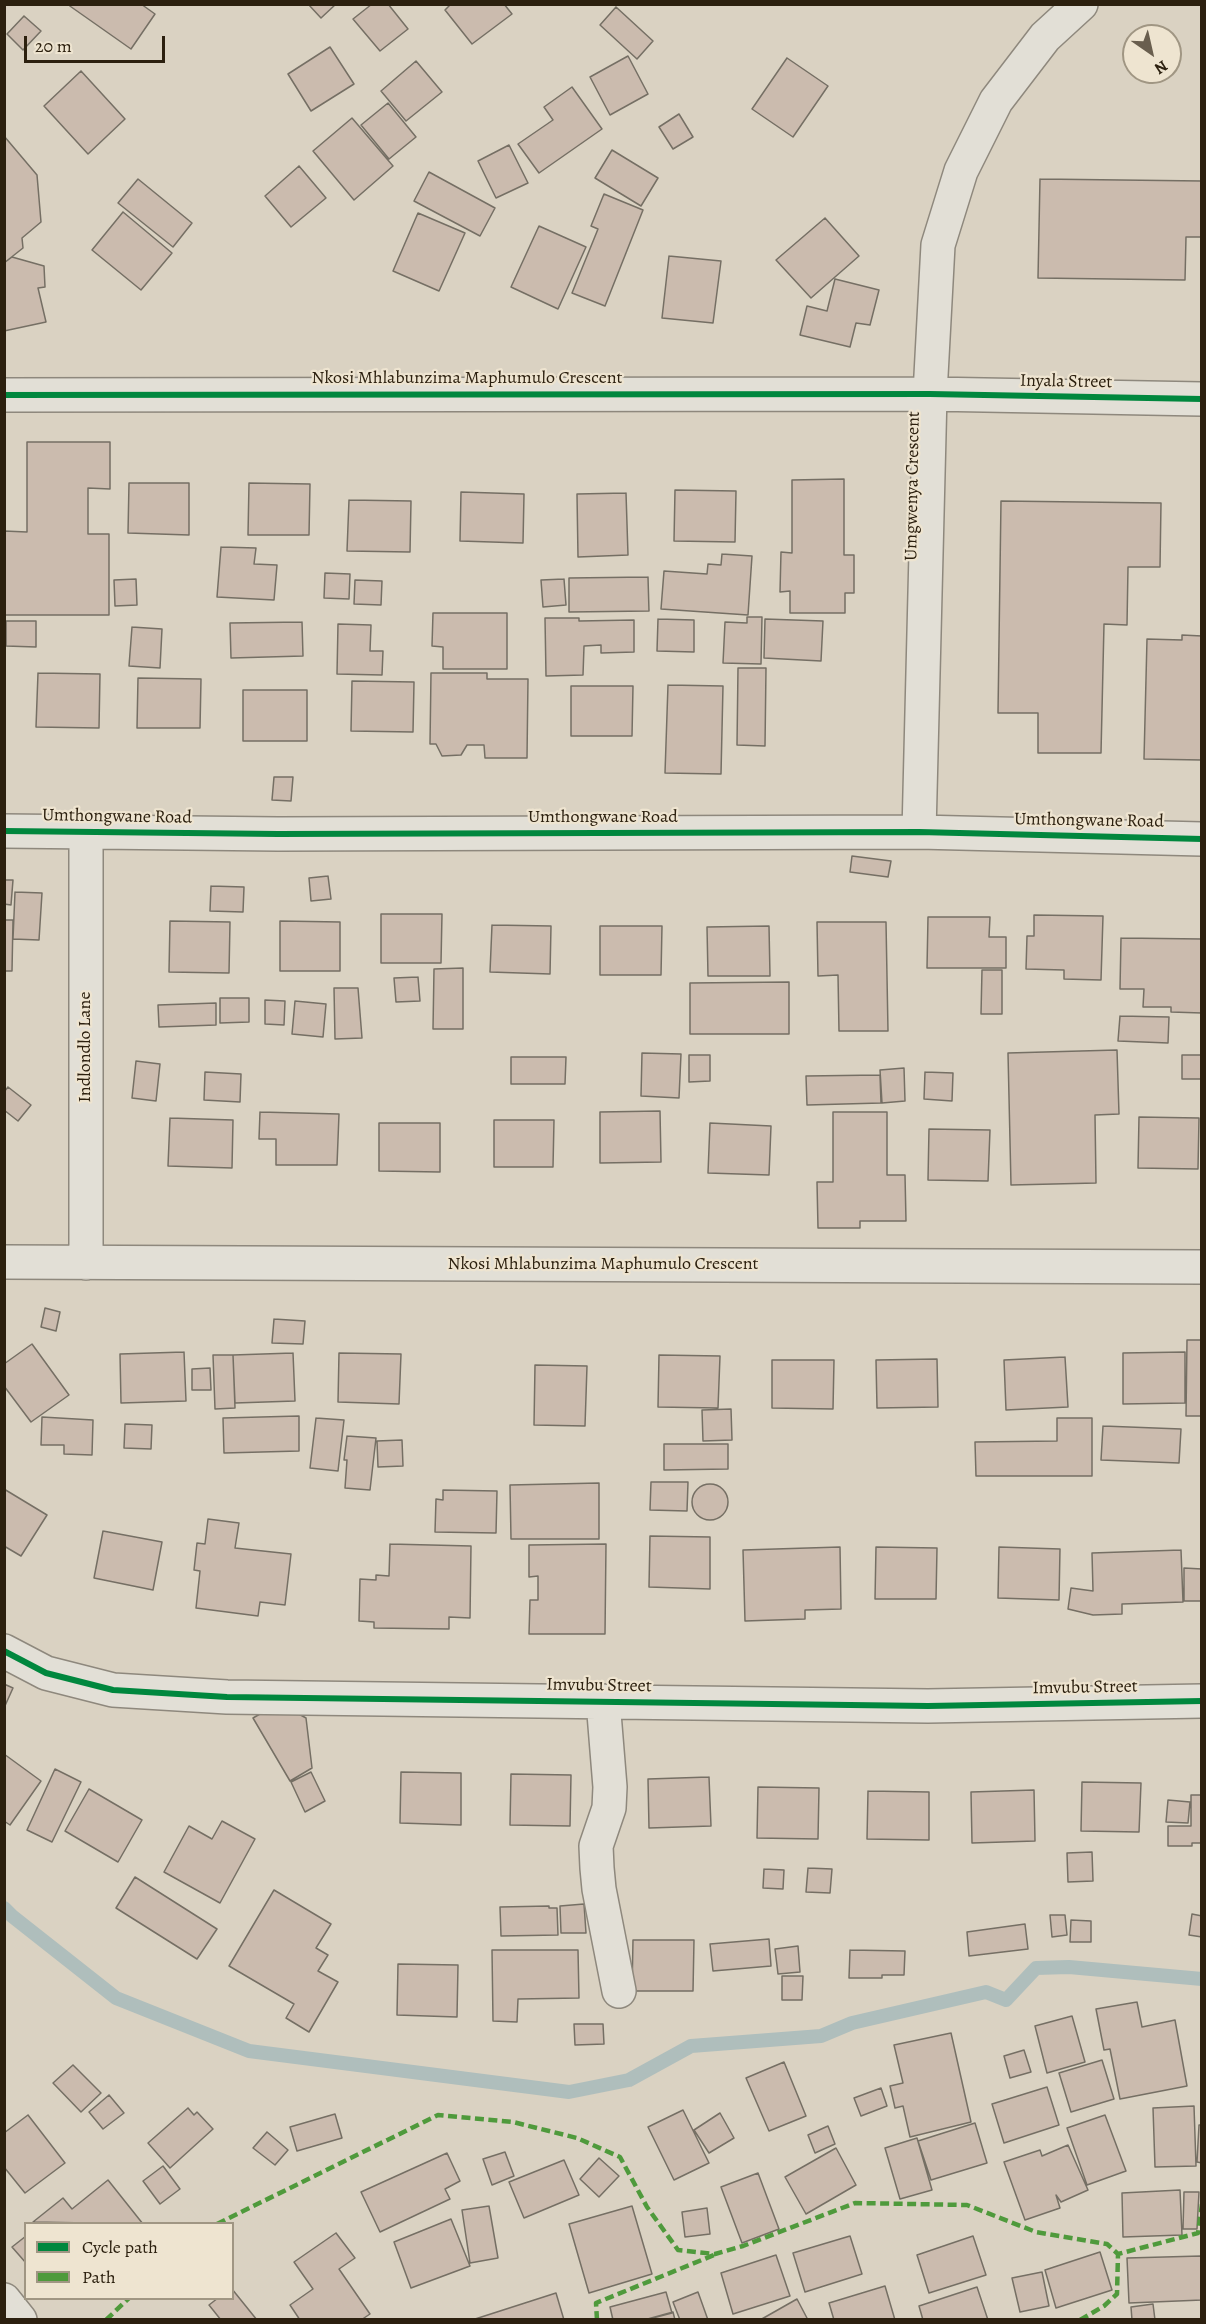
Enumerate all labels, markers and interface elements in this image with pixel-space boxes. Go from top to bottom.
scale bar [27,24,168,62]
north arrow [1122,24,1182,84]
text: 20 m [35,34,72,58]
text: N [1150,55,1172,80]
street label: Nkosi Mhlabunzima Maphumulo Crescent [311,368,623,390]
street label: Inyala Street [1020,370,1112,394]
street label: Umgwenya Crescent [901,411,925,561]
street label: Umthongwane Road [42,805,192,829]
street label: Umthongwane Road [528,807,678,829]
street label: Umthongwane Road [1014,809,1164,833]
street label: Indlondlo Lane [75,991,97,1103]
street label: Nkosi Mhlabunzima Maphumulo Crescent [447,1254,759,1276]
street label: Imvubu Street [546,1674,652,1698]
street label: Imvubu Street [1032,1676,1138,1700]
legend [24,2222,234,2300]
text: Cycle path [82,2235,158,2259]
text: Path [82,2265,116,2289]

